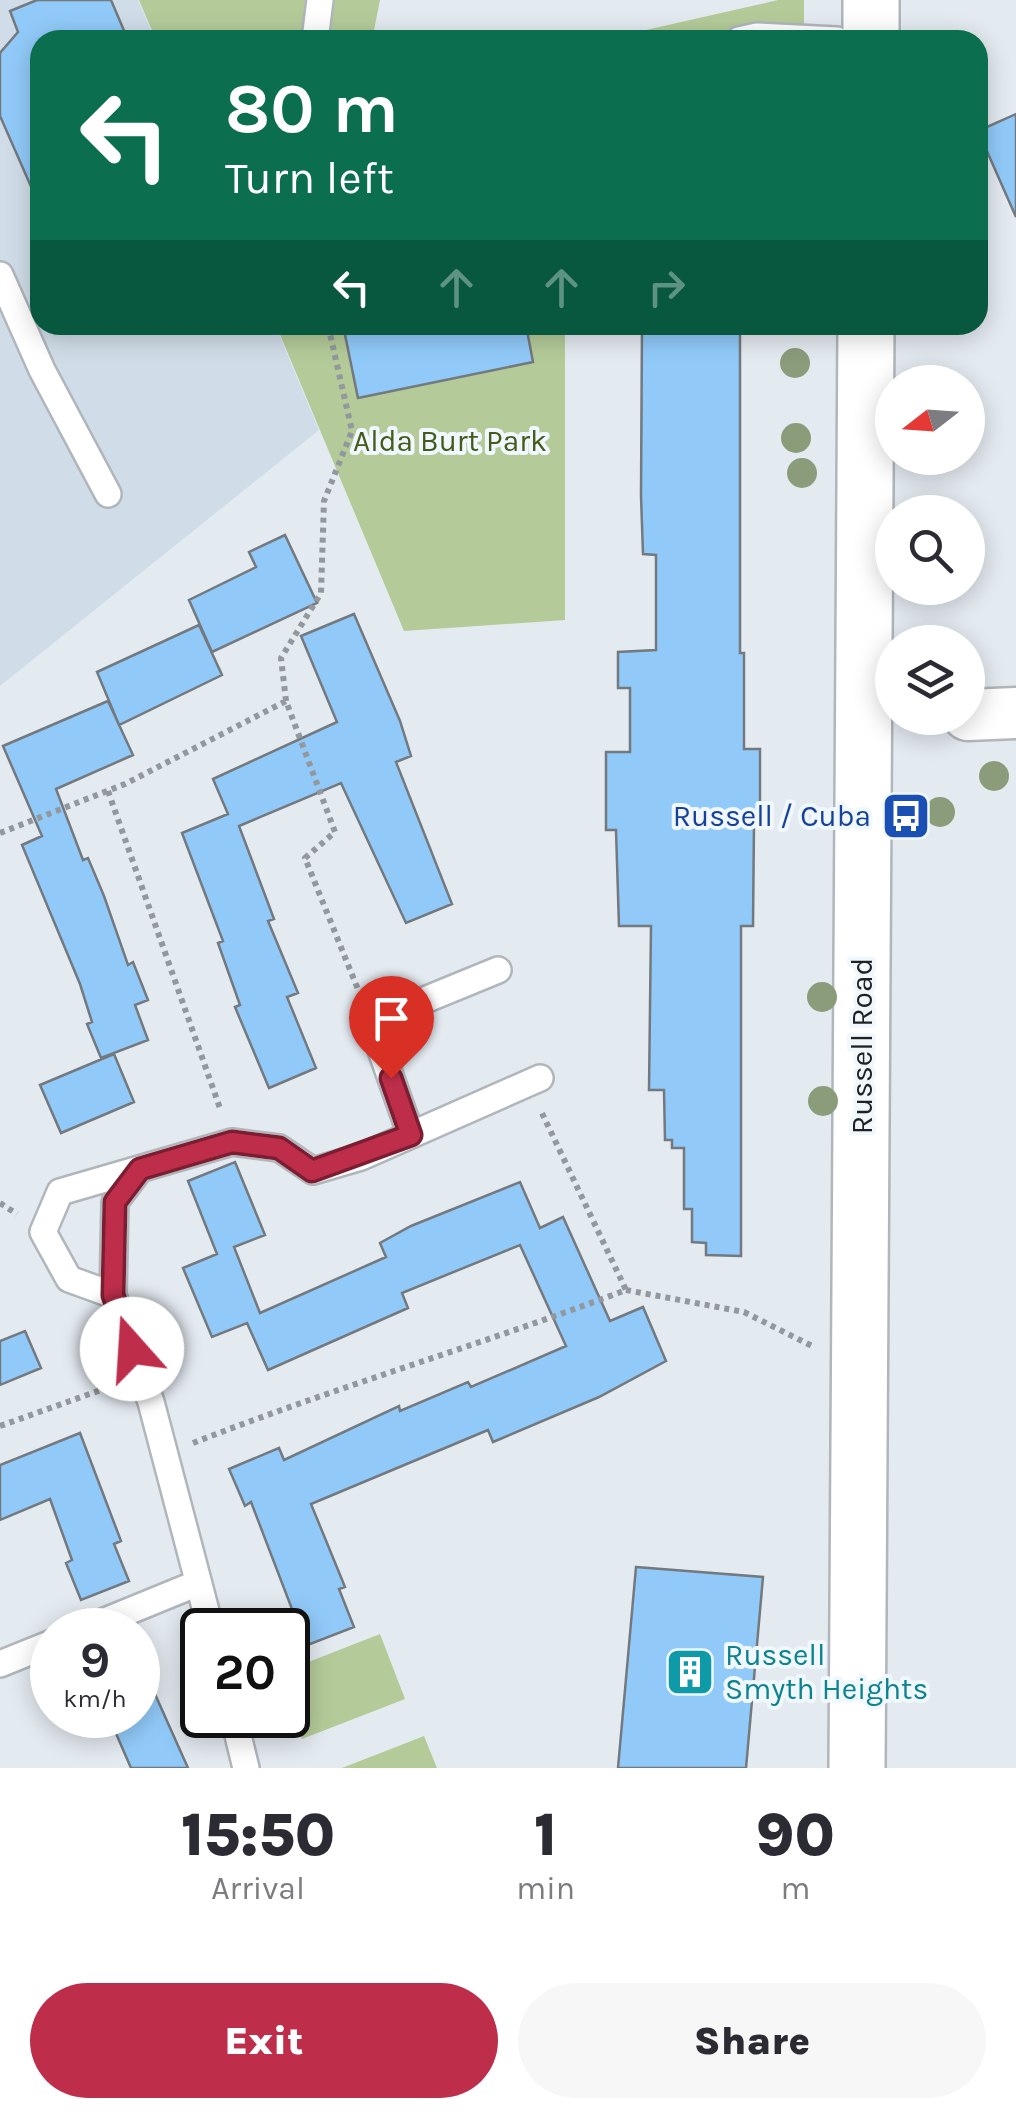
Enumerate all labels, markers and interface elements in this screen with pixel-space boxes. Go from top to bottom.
text: 80 m [225,68,399,150]
icon: left [60,70,190,200]
text: Turn left [225,152,394,204]
icon: left [324,260,379,315]
icon: ahead [429,260,484,315]
icon: ahead [534,260,589,315]
icon: right [639,260,694,315]
north arrow [875,365,985,475]
map controls [875,365,985,735]
park label: Alda Burt Park [353,423,547,459]
button: search [875,495,985,605]
button: layers [875,625,985,735]
bus stop icon: Russell / Cuba [880,790,932,842]
place label: Russell / Cuba [673,798,871,834]
street label: Russell Road [844,958,880,1134]
pin [349,976,434,1079]
icon: arrive [364,991,419,1046]
position arrow [80,1297,184,1401]
speed limit sign: 20 [180,1608,310,1738]
text: 9 [80,1631,110,1690]
place label: Russell Smyth Heights [725,1637,928,1707]
building icon: Russell Smyth Heights [664,1646,716,1698]
text: km/h [63,1684,127,1713]
text: 15:50 [181,1800,335,1870]
text: 1 [534,1800,557,1870]
text: 90 [756,1800,835,1870]
text: Arrival [211,1870,305,1907]
text: min [516,1870,575,1907]
text: m [781,1870,810,1907]
button: Exit [30,1983,498,2098]
button: Share [518,1983,986,2098]

